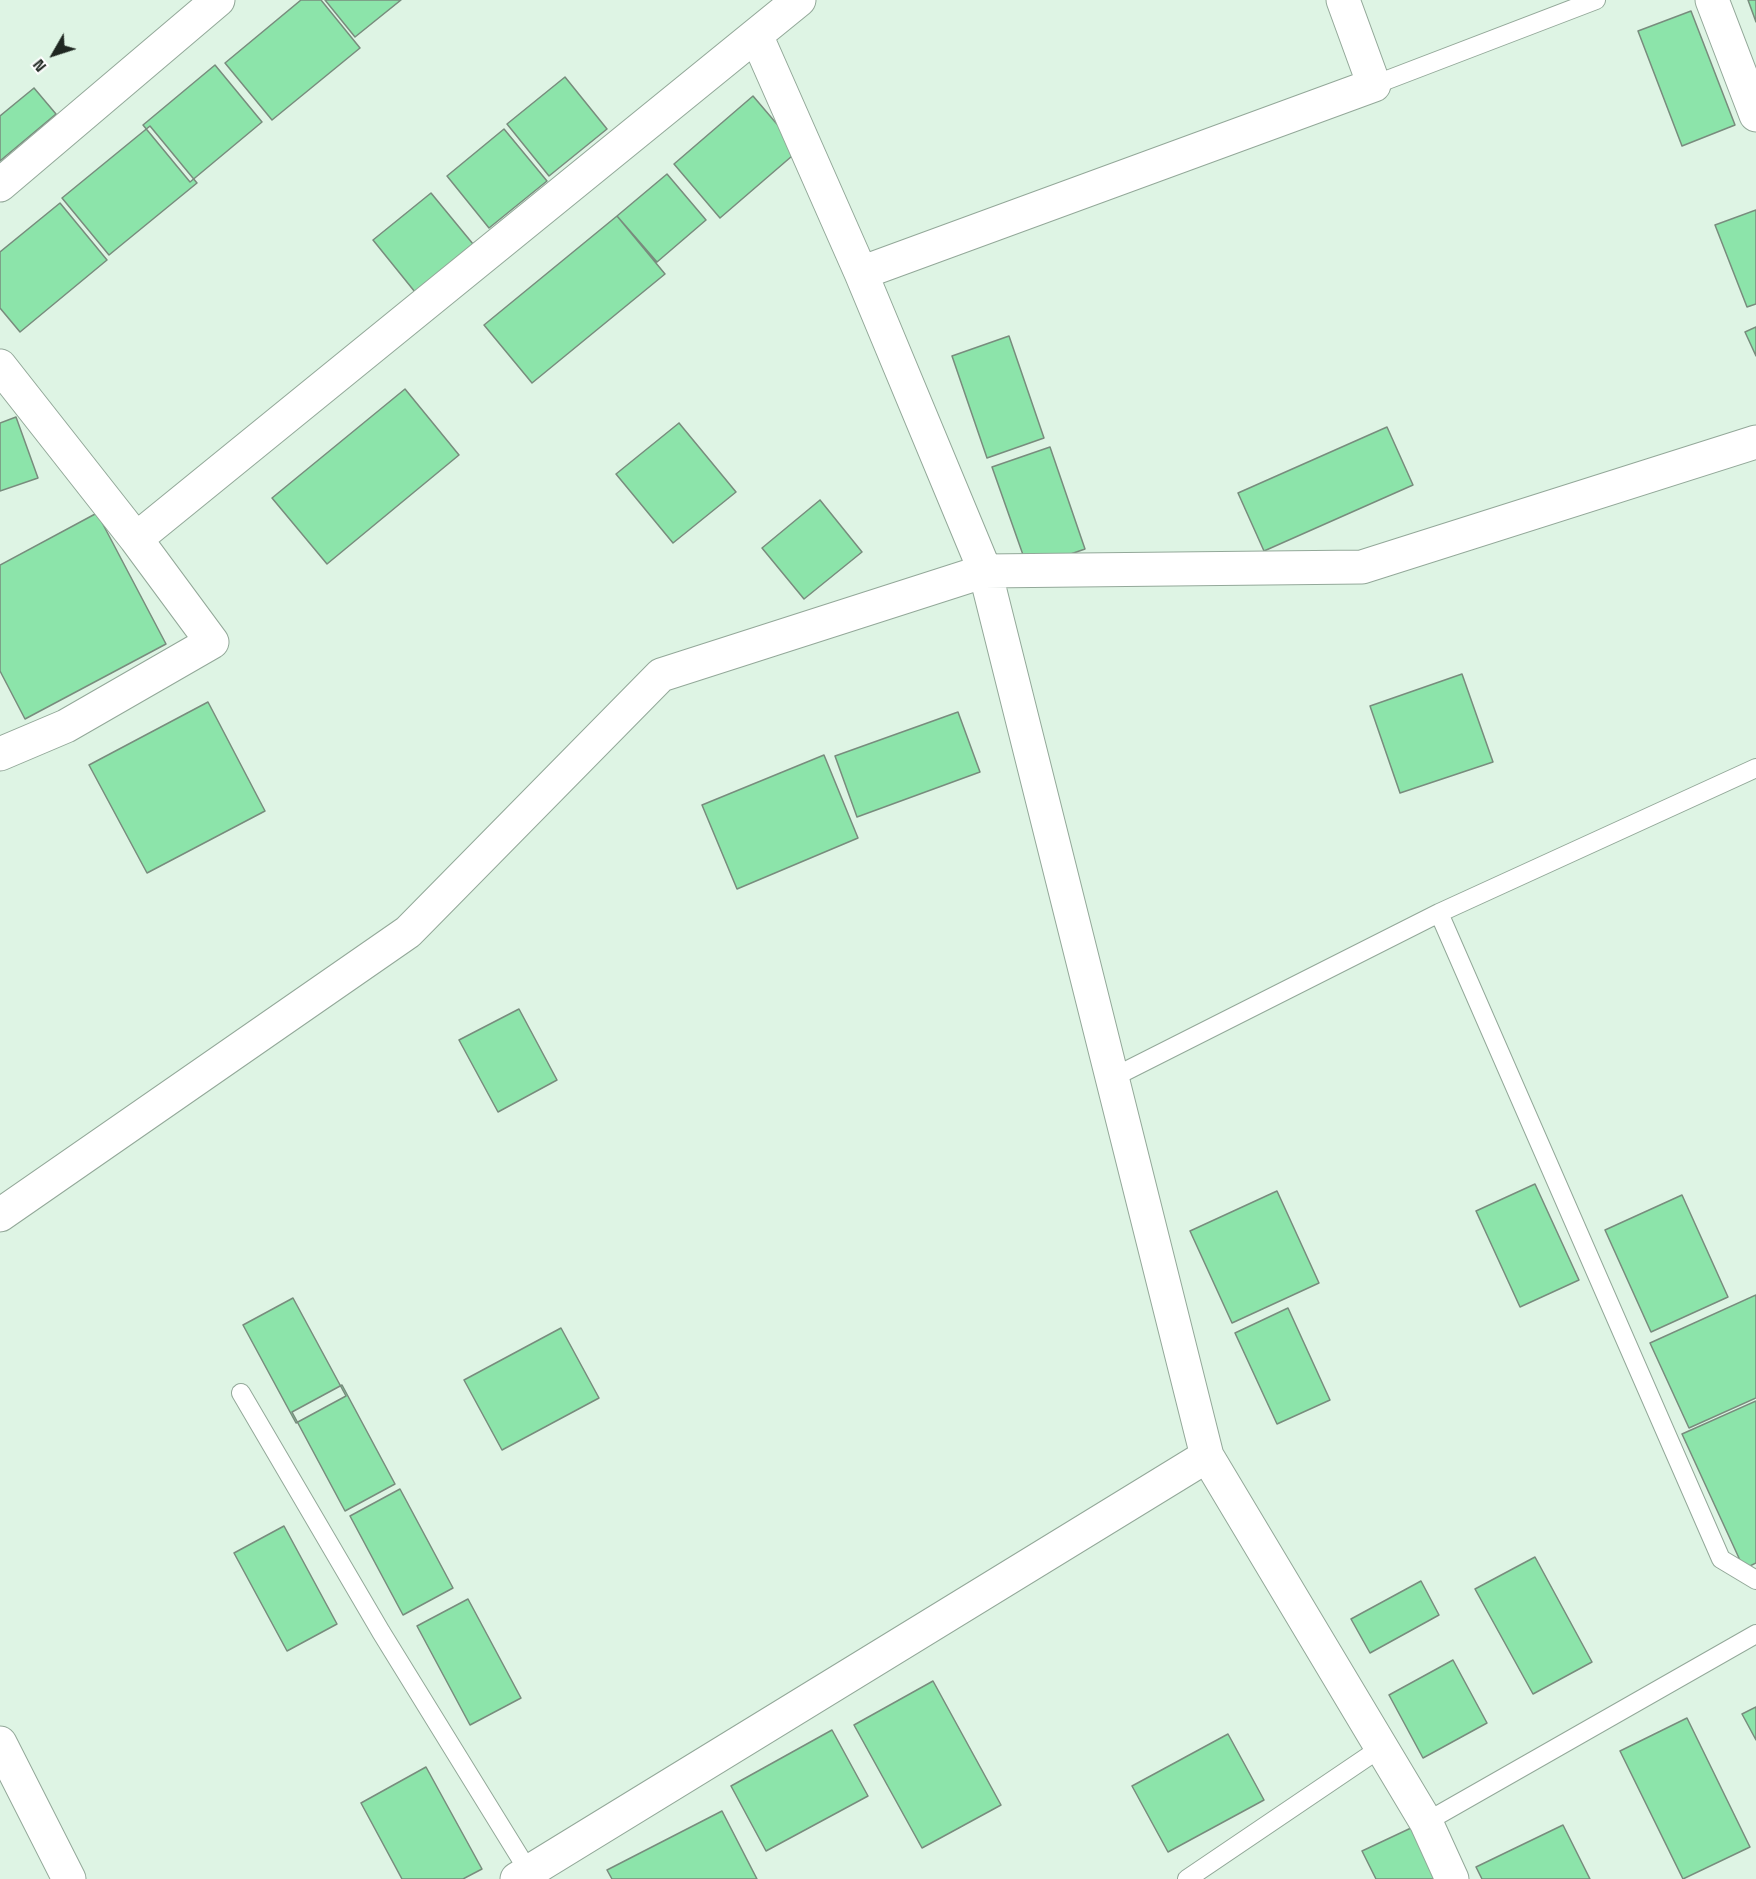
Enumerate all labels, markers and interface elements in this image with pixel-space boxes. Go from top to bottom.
north arrow [24,24,84,84]
text: N [28,55,51,76]

